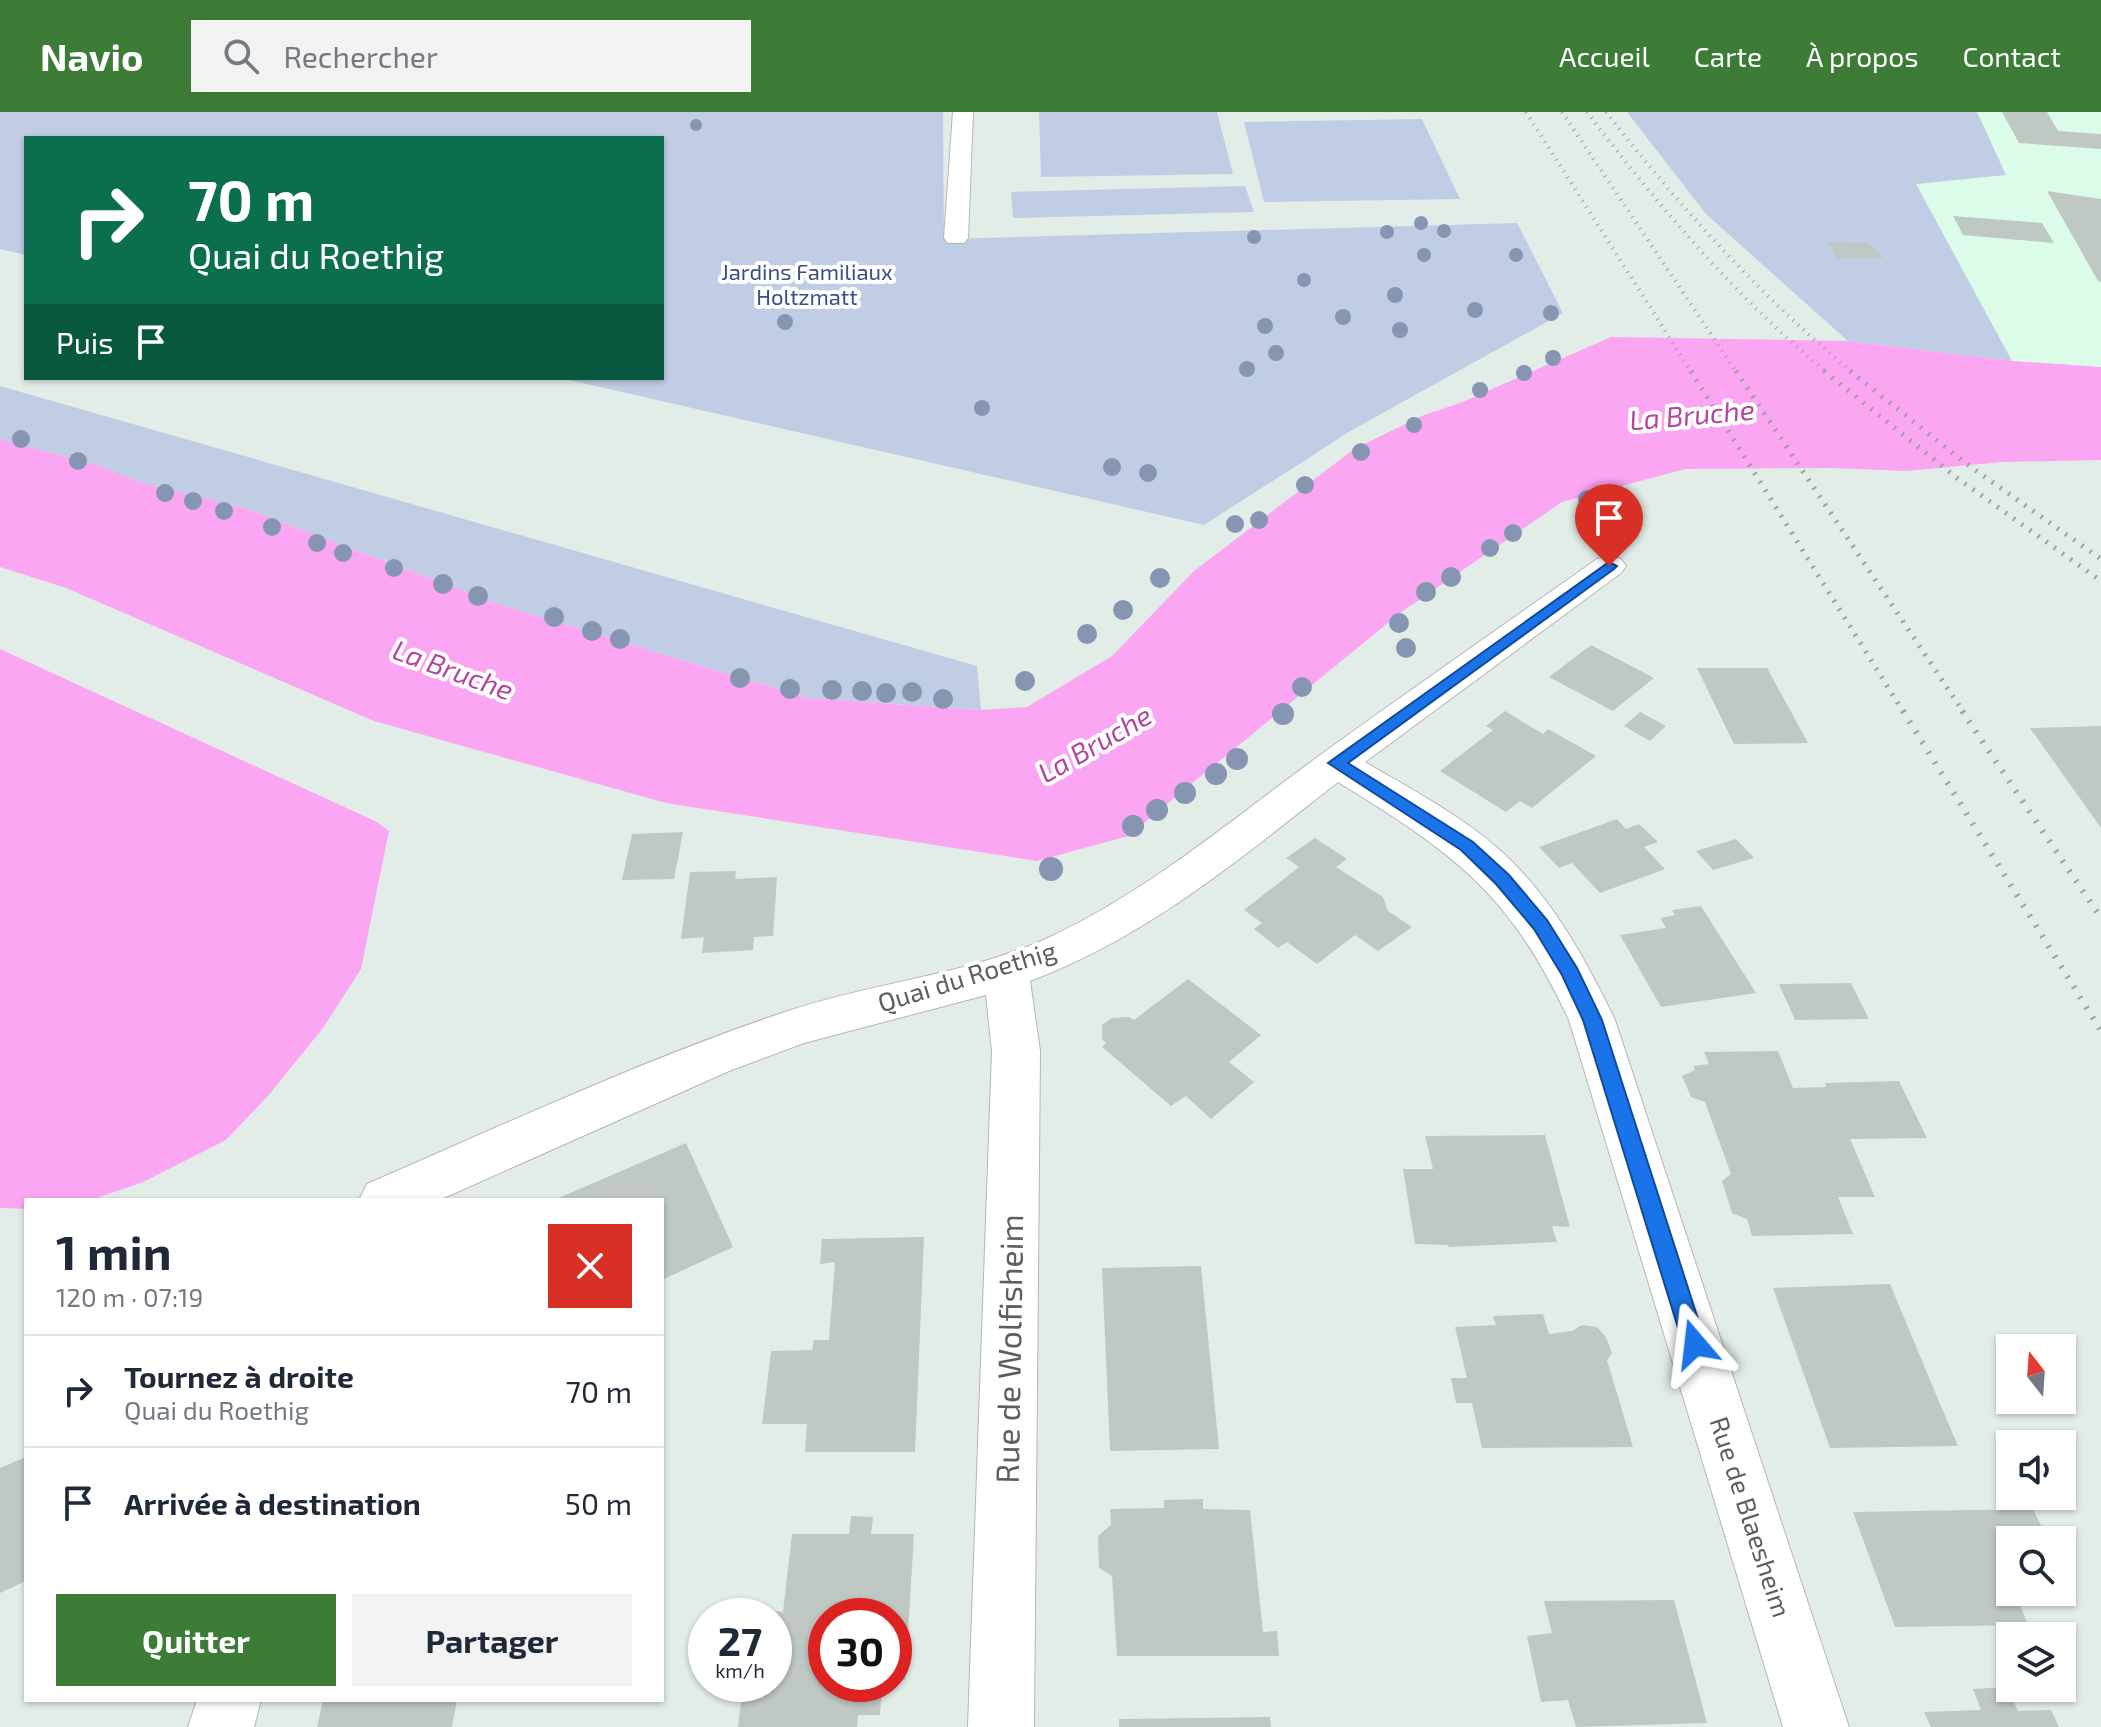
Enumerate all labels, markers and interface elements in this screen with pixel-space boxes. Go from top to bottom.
search box [191,20,751,92]
text: Navio [40,33,143,79]
icon: search [219,34,263,78]
text: Rechercher [283,38,438,74]
text: Accueil [1559,39,1650,73]
text: Carte [1694,39,1762,73]
text: À propos [1806,39,1918,73]
text: Contact [1962,39,2061,73]
text: 70 m [188,165,314,232]
icon: right [56,168,160,272]
text: Quai du Roethig [188,233,444,276]
park label: Jardins Familiaux Holtzmatt [721,258,893,309]
icon: arrive [129,320,173,364]
text: Puis [56,324,113,360]
water label: La Bruche [1628,392,1756,436]
pin [1575,484,1643,566]
icon: arrive [1587,496,1631,540]
water label: La Bruche [389,632,518,707]
water label: La Bruche [1032,697,1157,789]
street label: Quai du Roethig [874,934,1059,1017]
street label: Rue de Wolfisheim [987,1214,1029,1484]
text: 1 min [56,1222,172,1280]
button: close [548,1224,632,1308]
text: 120 m · 07:19 [56,1281,203,1312]
position arrow [1653,1302,1737,1386]
north arrow [1996,1334,2076,1414]
map controls [1996,1334,2076,1702]
text: Tournez à droite [124,1358,354,1394]
icon: right [56,1369,100,1413]
text: 70 m [566,1373,632,1409]
text: Quai du Roethig [124,1394,309,1425]
street label: Rue de Blaesheim [1704,1412,1798,1621]
button: sound [1996,1430,2076,1510]
icon: arrive [56,1481,100,1525]
text: Arrivée à destination [124,1485,421,1521]
text: 50 m [565,1485,632,1521]
button: search [1996,1526,2076,1606]
button: Quitter [56,1594,336,1686]
button: Partager [352,1594,632,1686]
speed limit sign: 30 [808,1598,912,1702]
text: 27 [718,1616,762,1664]
button: layers [1996,1622,2076,1702]
text: km/h [715,1658,765,1682]

